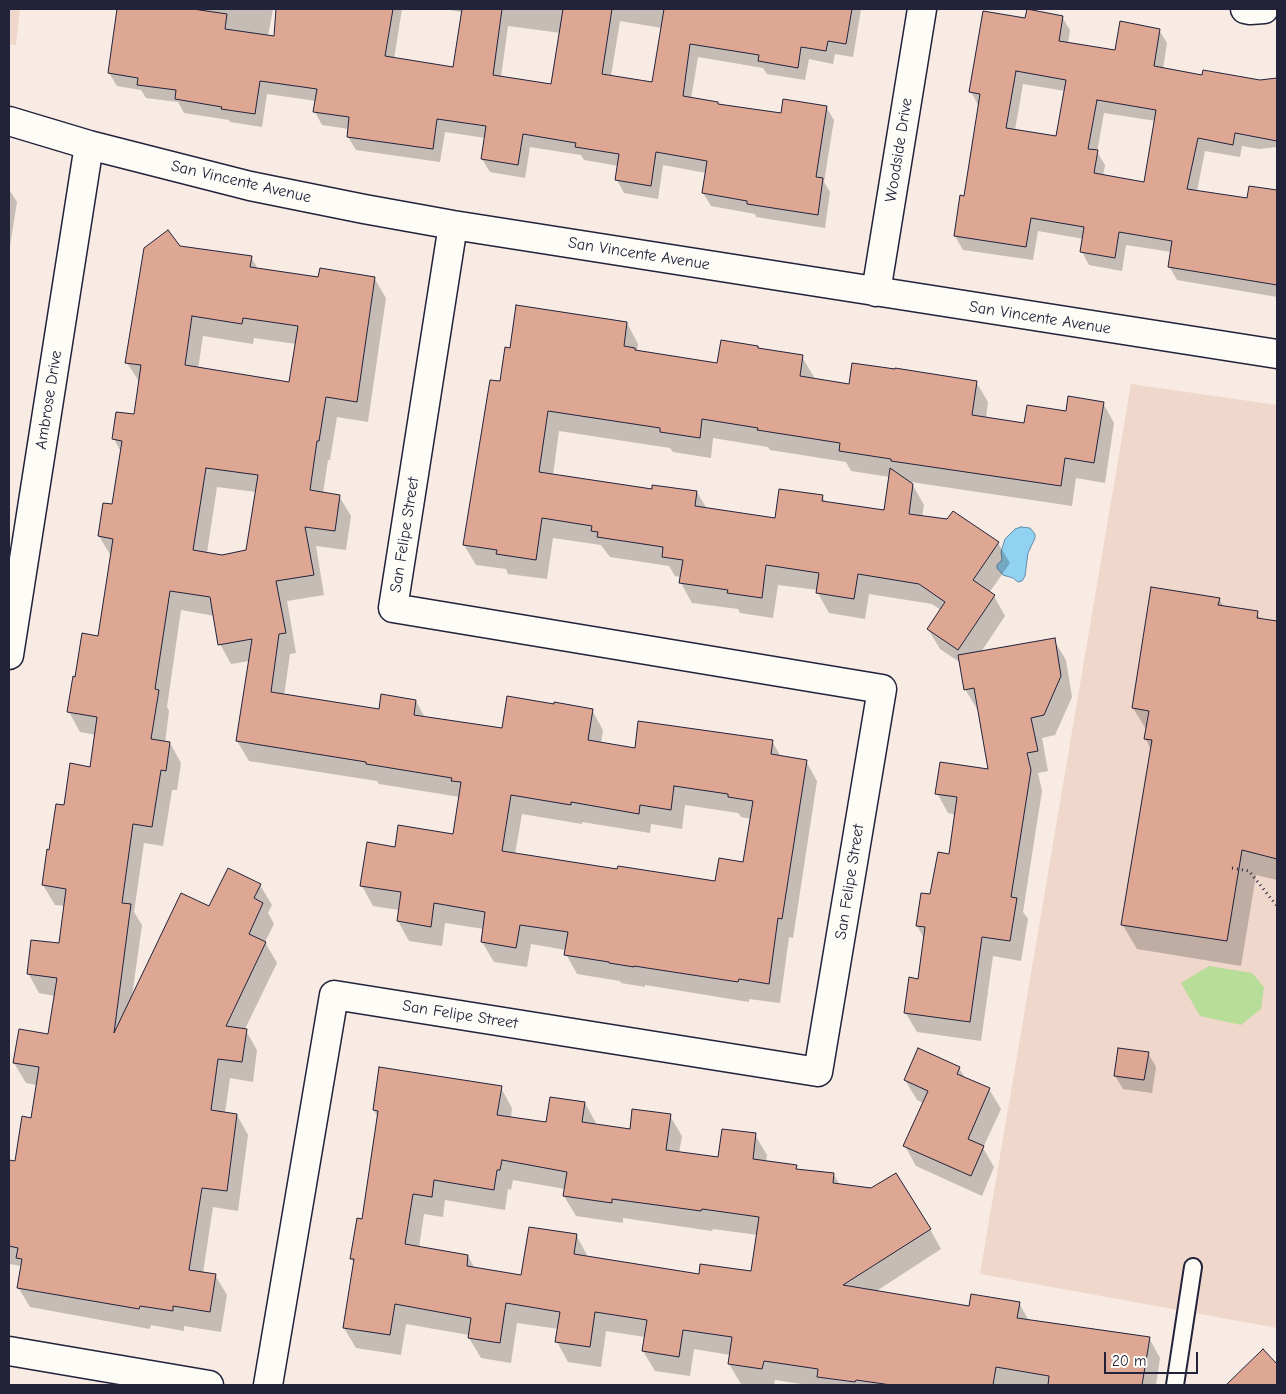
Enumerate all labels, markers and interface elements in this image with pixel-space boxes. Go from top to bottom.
street label: Woodside Drive [881,97,917,203]
street label: San Vincente Avenue [169,157,313,207]
street label: San Vincente Avenue [567,233,711,275]
street label: San Vincente Avenue [968,297,1112,339]
street label: Ambrose Drive [32,349,66,451]
street label: San Felipe Street [386,476,424,594]
street label: San Felipe Street [831,823,869,941]
street label: San Felipe Street [401,996,519,1034]
scale bar [1106,1342,1200,1374]
text: 20 m [1112,1352,1146,1370]

